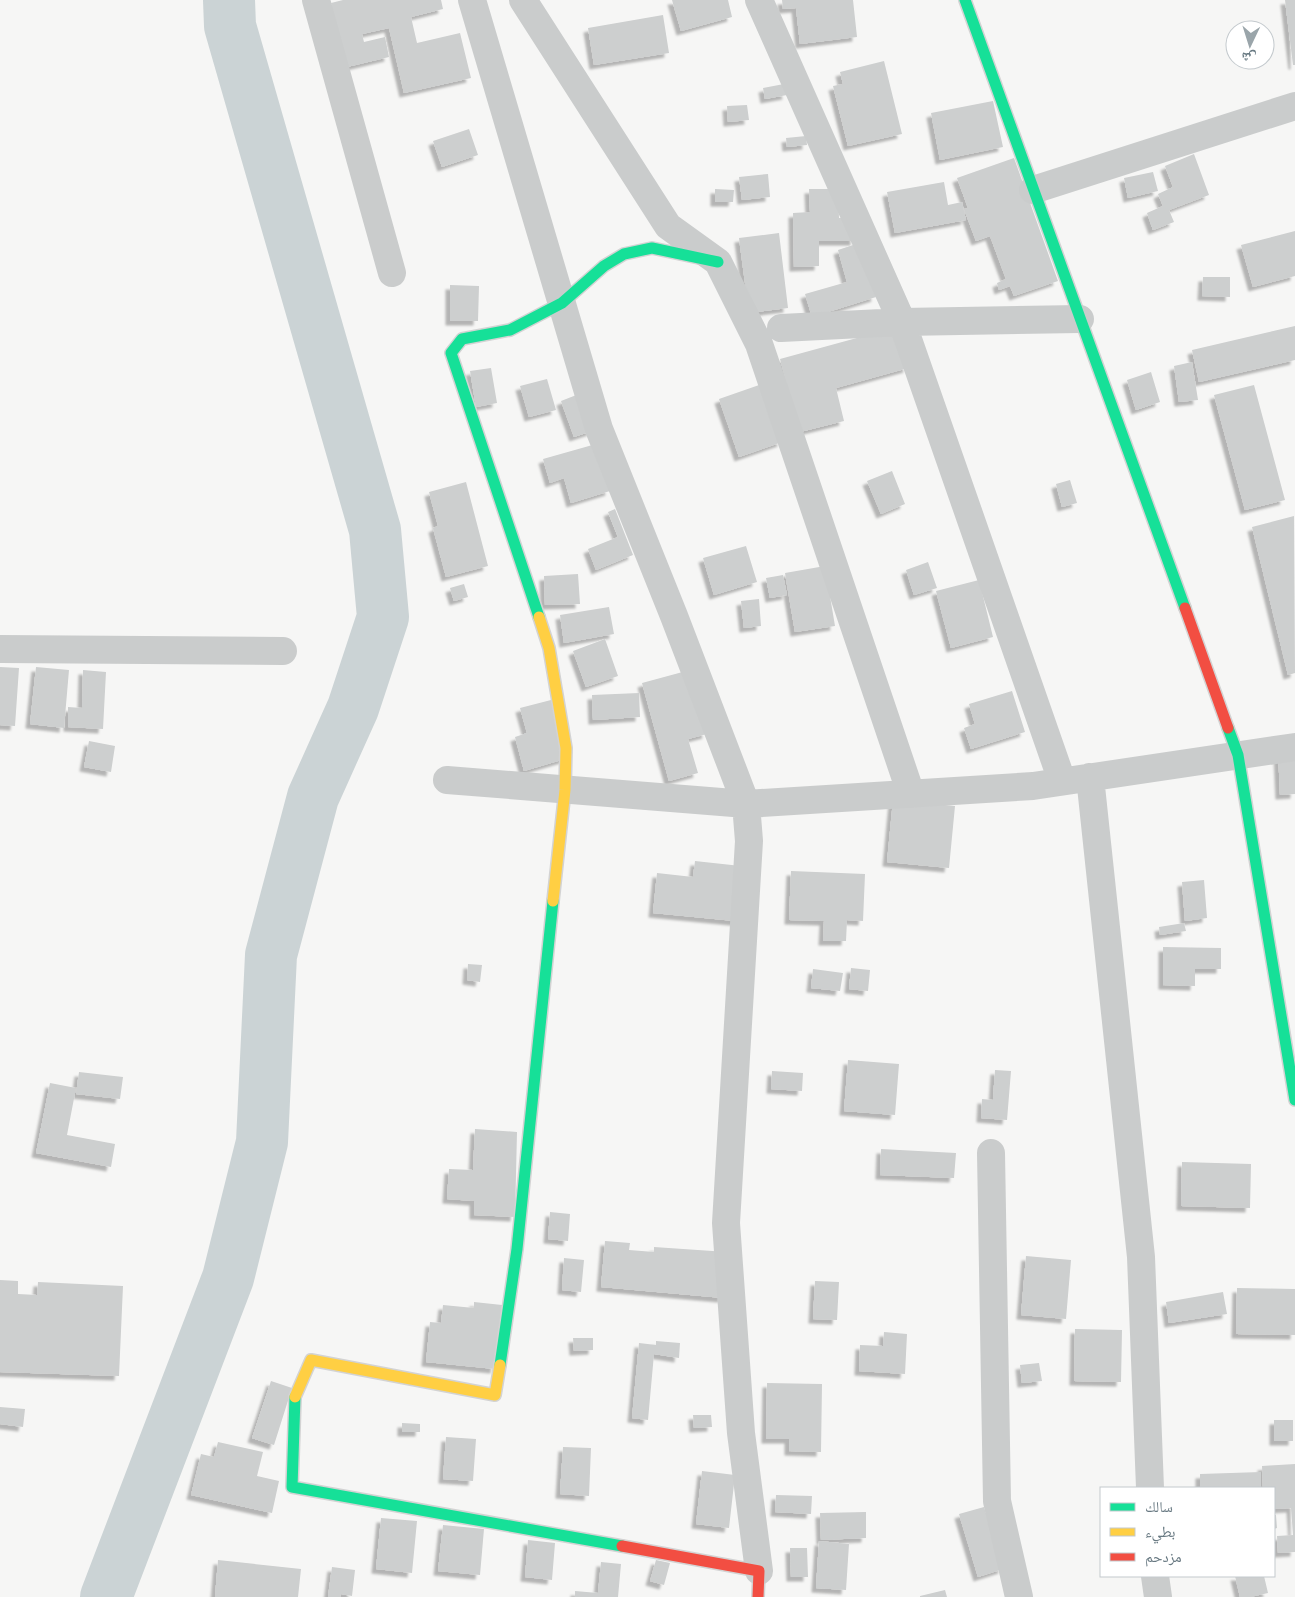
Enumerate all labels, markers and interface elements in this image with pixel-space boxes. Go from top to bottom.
north arrow [1225,20,1275,70]
text: ش [1241,48,1257,66]
legend [1100,1487,1275,1577]
text: سالك [1145,1498,1173,1515]
text: بطيء [1145,1523,1175,1544]
text: مزدحم [1145,1548,1182,1567]

